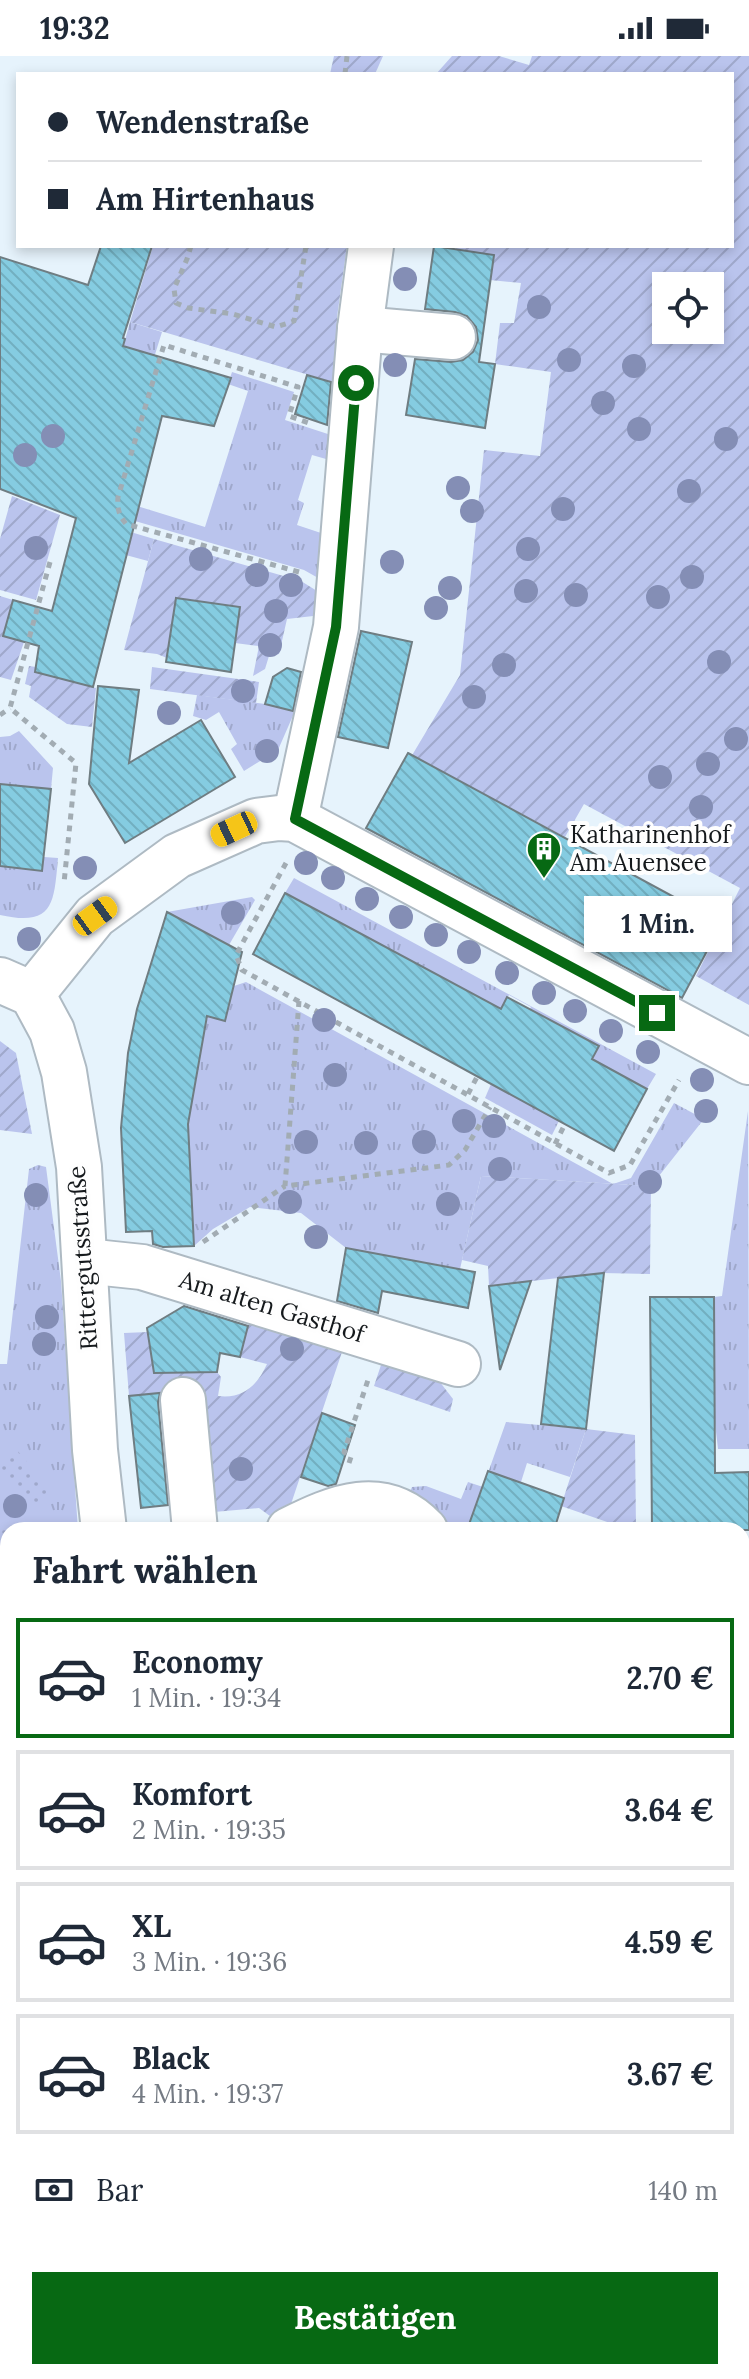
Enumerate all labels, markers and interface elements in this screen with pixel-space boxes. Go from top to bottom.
text: 19:32 [40,9,110,47]
text: Wendenstraße [96,103,309,141]
text: Am Hirtenhaus [96,180,315,218]
map controls [652,272,724,344]
button: locate [652,272,724,344]
route start [338,365,374,401]
car [207,808,261,850]
place label: Katharinenhof Am Auensee [569,819,732,878]
building icon: Katharinenhof Am Auensee [525,830,563,880]
car [69,892,121,940]
callout: 1 Min. [583,897,731,953]
text: 1 Min. [621,907,695,940]
route end [639,995,675,1031]
street label: Rittergutsstraße [61,1165,104,1351]
street label: Am alten Gasthof [175,1263,370,1350]
text: Fahrt wählen [32,1547,258,1593]
icon: car [36,1642,108,1714]
text: Economy [132,1643,263,1681]
text: 2.70 € [627,1659,714,1697]
text: 1 Min. · 19:34 [132,1681,281,1714]
icon: car [36,1774,108,1846]
text: Komfort [132,1775,252,1813]
text: 3.64 € [624,1791,714,1829]
text: 2 Min. · 19:35 [132,1813,286,1846]
icon: car [36,1906,108,1978]
text: XL [132,1907,171,1945]
text: 4.59 € [625,1923,714,1961]
text: 3 Min. · 19:36 [132,1945,287,1978]
icon: car [36,2038,108,2110]
text: Black [132,2039,210,2077]
text: 3.67 € [627,2055,714,2093]
text: 4 Min. · 19:37 [132,2077,283,2110]
icon: cash [32,2168,76,2212]
text: Bar [96,2171,143,2209]
text: 140 m [648,2174,718,2207]
button: Bestätigen [32,2272,718,2364]

